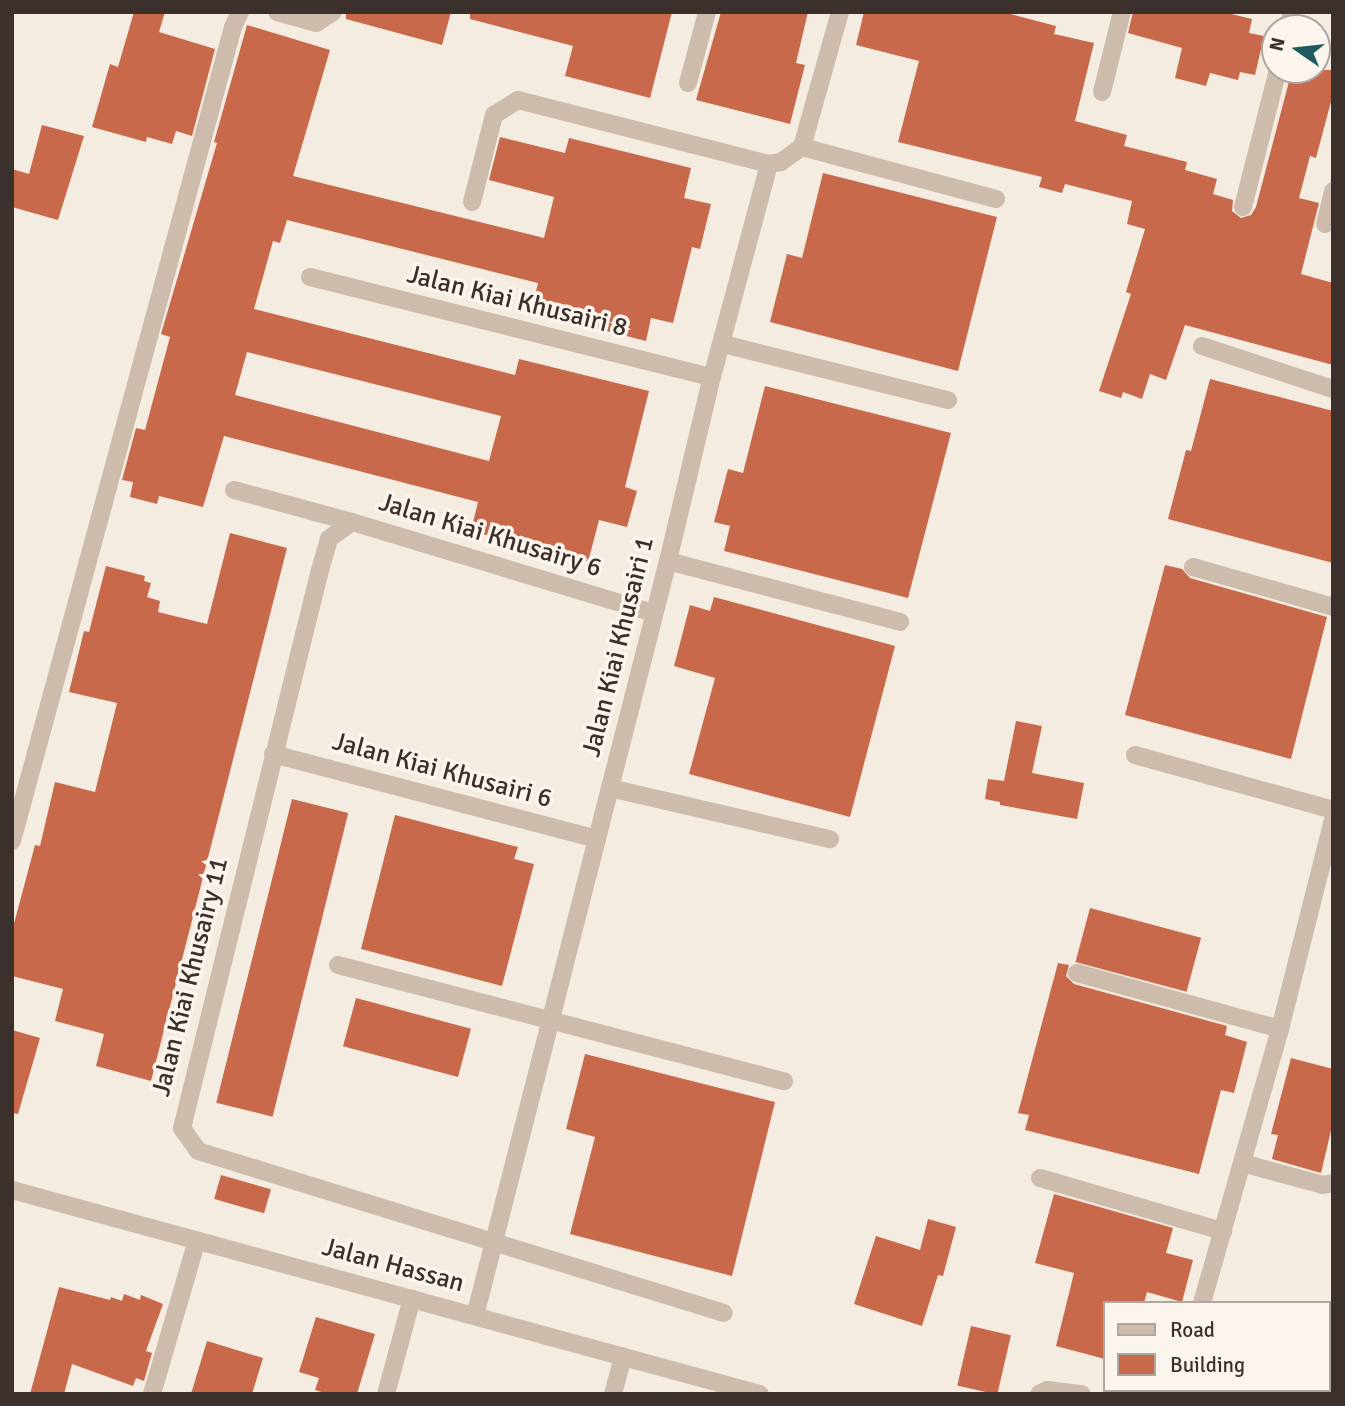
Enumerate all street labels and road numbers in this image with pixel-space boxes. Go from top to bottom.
street label: Jalan Kiai Khusairi 8 [404,260,630,344]
street label: Jalan Kiai Khusairy 6 [375,487,605,585]
street label: Jalan Kiai Khusairi 1 [577,534,661,760]
street label: Jalan Kiai Khusairi 6 [329,727,555,815]
street label: Jalan Kiai Khusairy 11 [146,854,236,1100]
street label: Jalan Hassan [319,1232,467,1300]

